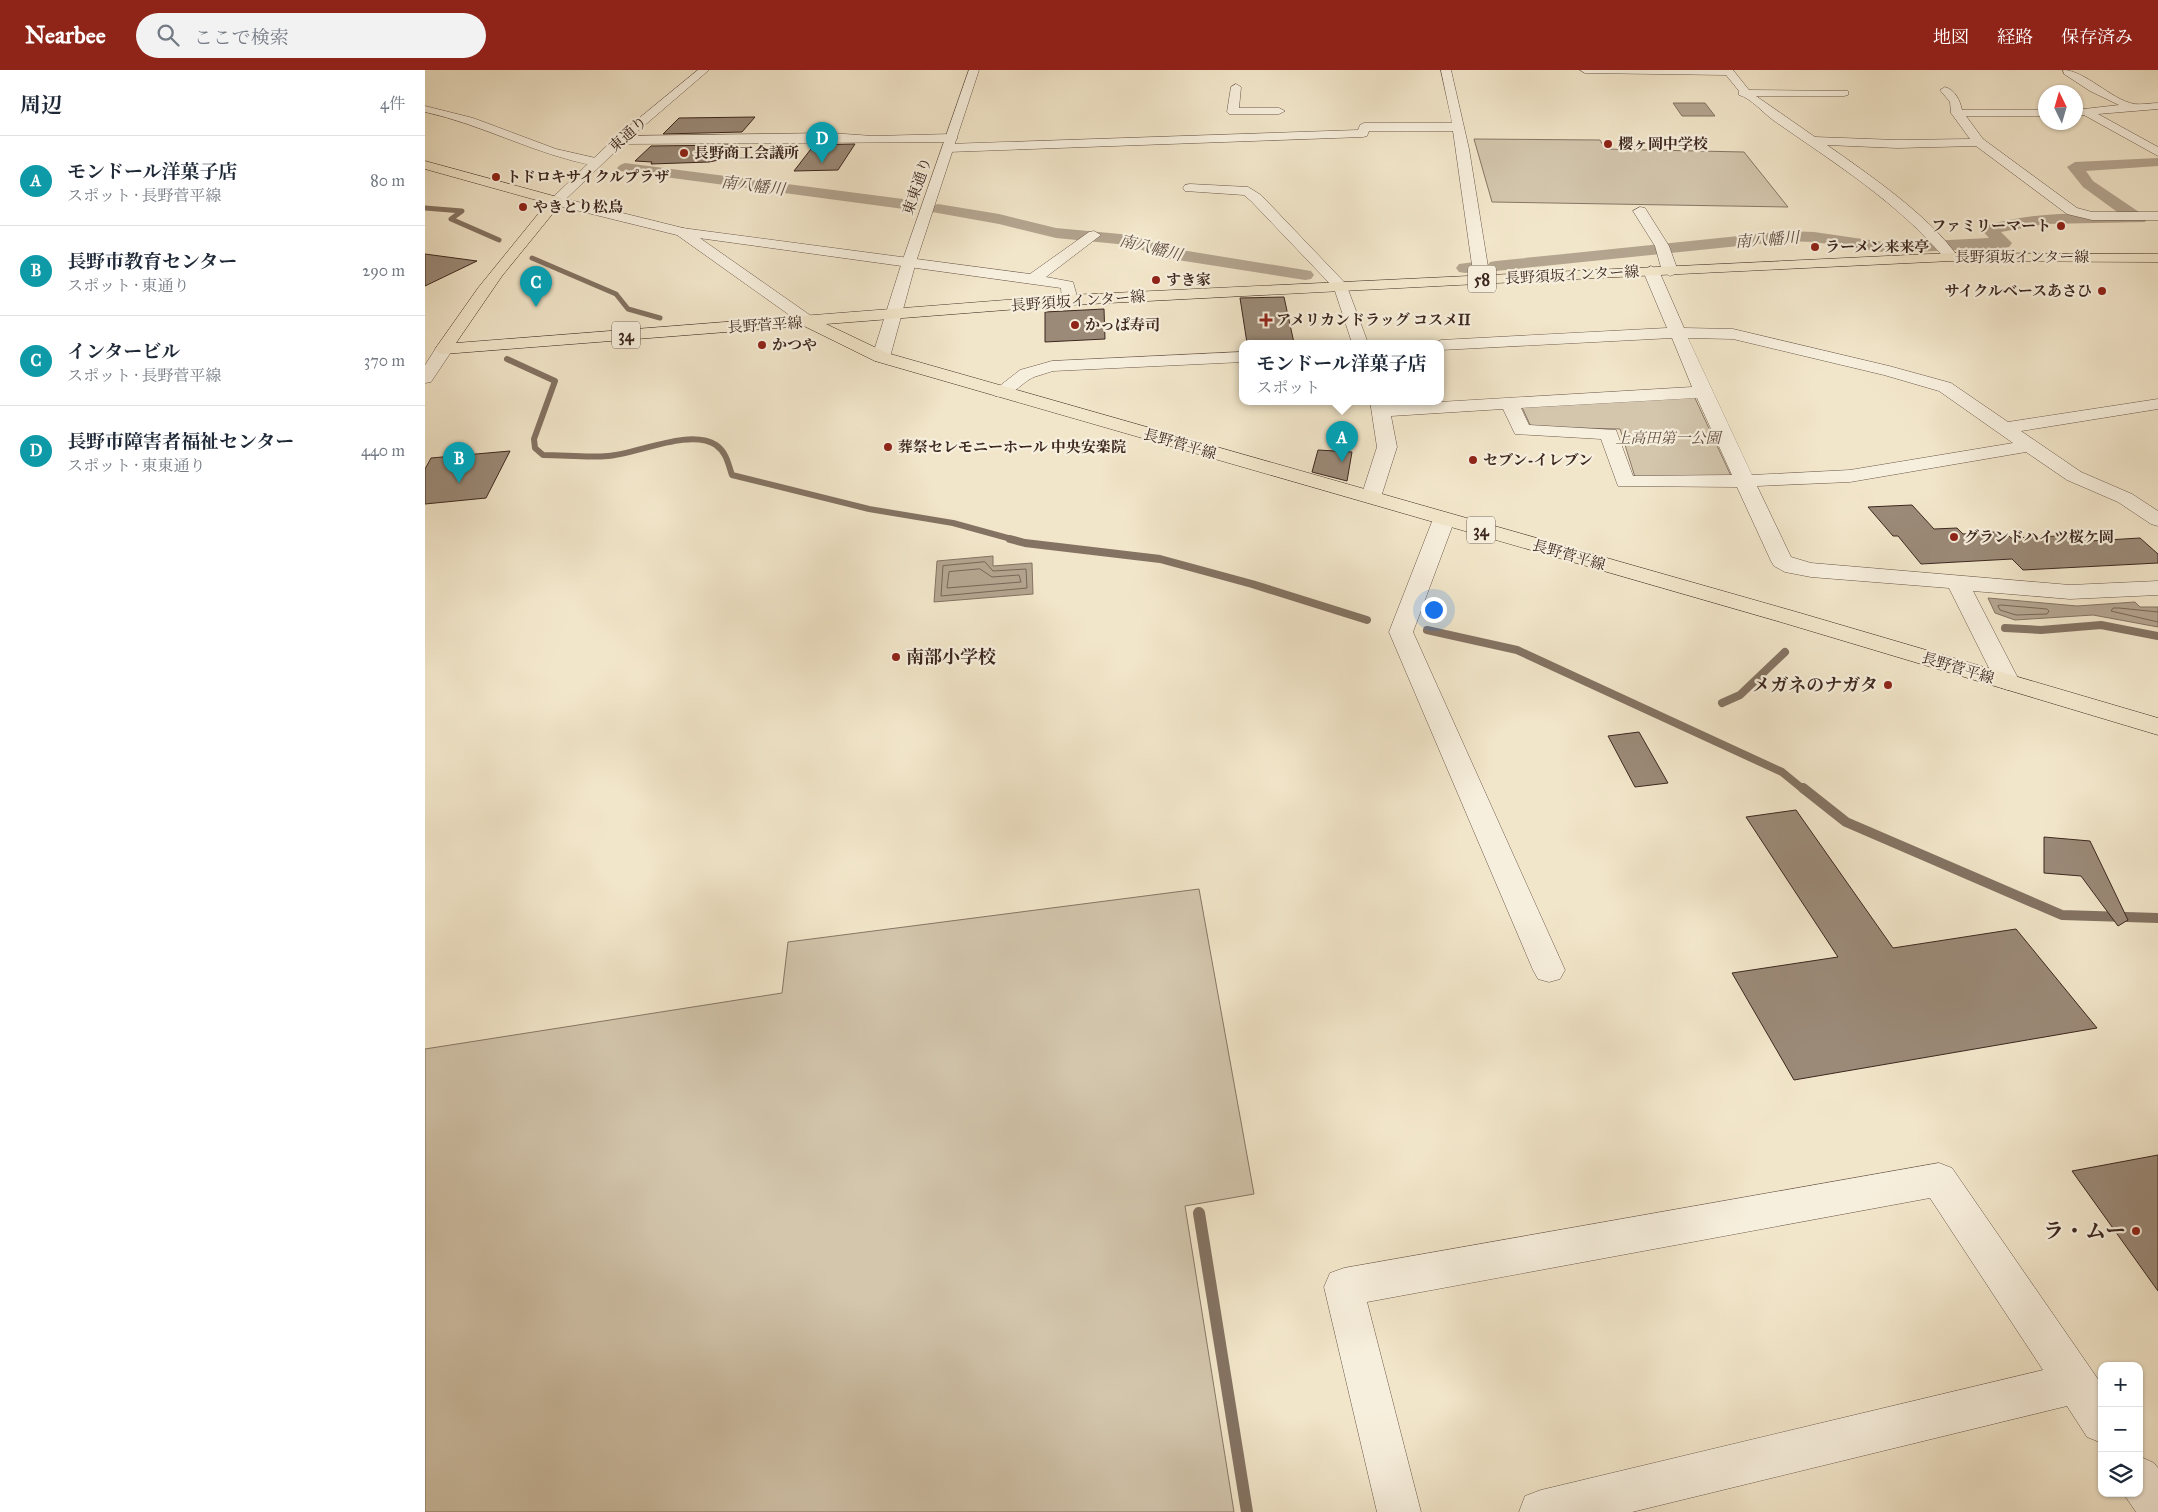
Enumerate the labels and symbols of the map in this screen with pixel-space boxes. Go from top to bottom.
north arrow [2038,85,2083,130]
street label: 東通り [605,112,651,156]
pin: D [806,122,838,163]
place label: 櫻ヶ岡中学校 [1618,135,1708,153]
marker: 櫻ヶ岡中学校 [1602,138,1614,150]
place label: 長野商工会議所 [694,144,799,162]
marker: 長野商工会議所 [678,147,690,159]
street label: 東東通り [899,155,935,217]
place label: トドロキサイクルプラザ [506,168,669,186]
marker: トドロキサイクルプラザ [490,171,502,183]
water label: 南八幡川 [720,172,788,199]
place label: やきとり松鳥 [533,198,623,216]
marker: やきとり松鳥 [517,201,529,213]
place label: ファミリーマート [1931,217,2051,235]
marker: ファミリーマート [2055,220,2067,232]
water label: 南八幡川 [1734,228,1802,251]
water label: 南八幡川 [1118,231,1186,265]
place label: ラーメン来来亭 [1825,238,1929,256]
marker: ラーメン来来亭 [1809,241,1821,253]
street label: 長野須坂インター線 [1955,248,2089,266]
street label: 長野須坂インター線 [1504,262,1640,288]
road number: 58 [1468,265,1496,292]
pin: C [520,266,552,307]
place label: すき家 [1166,271,1211,289]
marker: すき家 [1150,274,1162,286]
place label: サイクルベースあさひ [1945,282,2092,300]
marker: サイクルベースあさひ [2096,285,2108,297]
street label: 長野須坂インター線 [1010,287,1146,315]
place label: アメリカンドラッグ コスメII [1276,311,1471,329]
street label: 長野菅平線 [727,313,803,337]
marker: アメリカンドラッグ コスメII [1260,314,1272,326]
place label: かっぱ寿司 [1085,316,1160,334]
marker: かっぱ寿司 [1069,319,1081,331]
road number: 34 [612,322,640,348]
place label: かつや [772,336,817,354]
marker: かつや [756,339,768,351]
pin: A [1326,421,1358,462]
street label: 長野菅平線 [1141,425,1219,463]
park label: 上高田第一公園 [1615,429,1723,447]
place label: 葬祭セレモニーホール 中央安楽院 [898,438,1126,456]
marker: 葬祭セレモニーホール 中央安楽院 [882,441,894,453]
pin: B [443,442,475,483]
place label: セブン-イレブン [1483,451,1593,469]
marker: セブン-イレブン [1467,454,1479,466]
road number: 34 [1467,516,1495,544]
place label: グランドハイツ桜ケ岡 [1964,528,2114,546]
marker: グランドハイツ桜ケ岡 [1948,531,1960,543]
street label: 長野菅平線 [1530,536,1608,574]
your location [1421,597,1447,623]
place label: 南部小学校 [906,646,996,668]
street label: 長野菅平線 [1919,648,1997,688]
marker: 南部小学校 [890,651,902,663]
place label: メガネのナガタ [1752,674,1878,696]
marker: メガネのナガタ [1882,679,1894,691]
place label: ラ・ムー [2043,1218,2126,1244]
marker: ラ・ムー [2130,1225,2142,1237]

